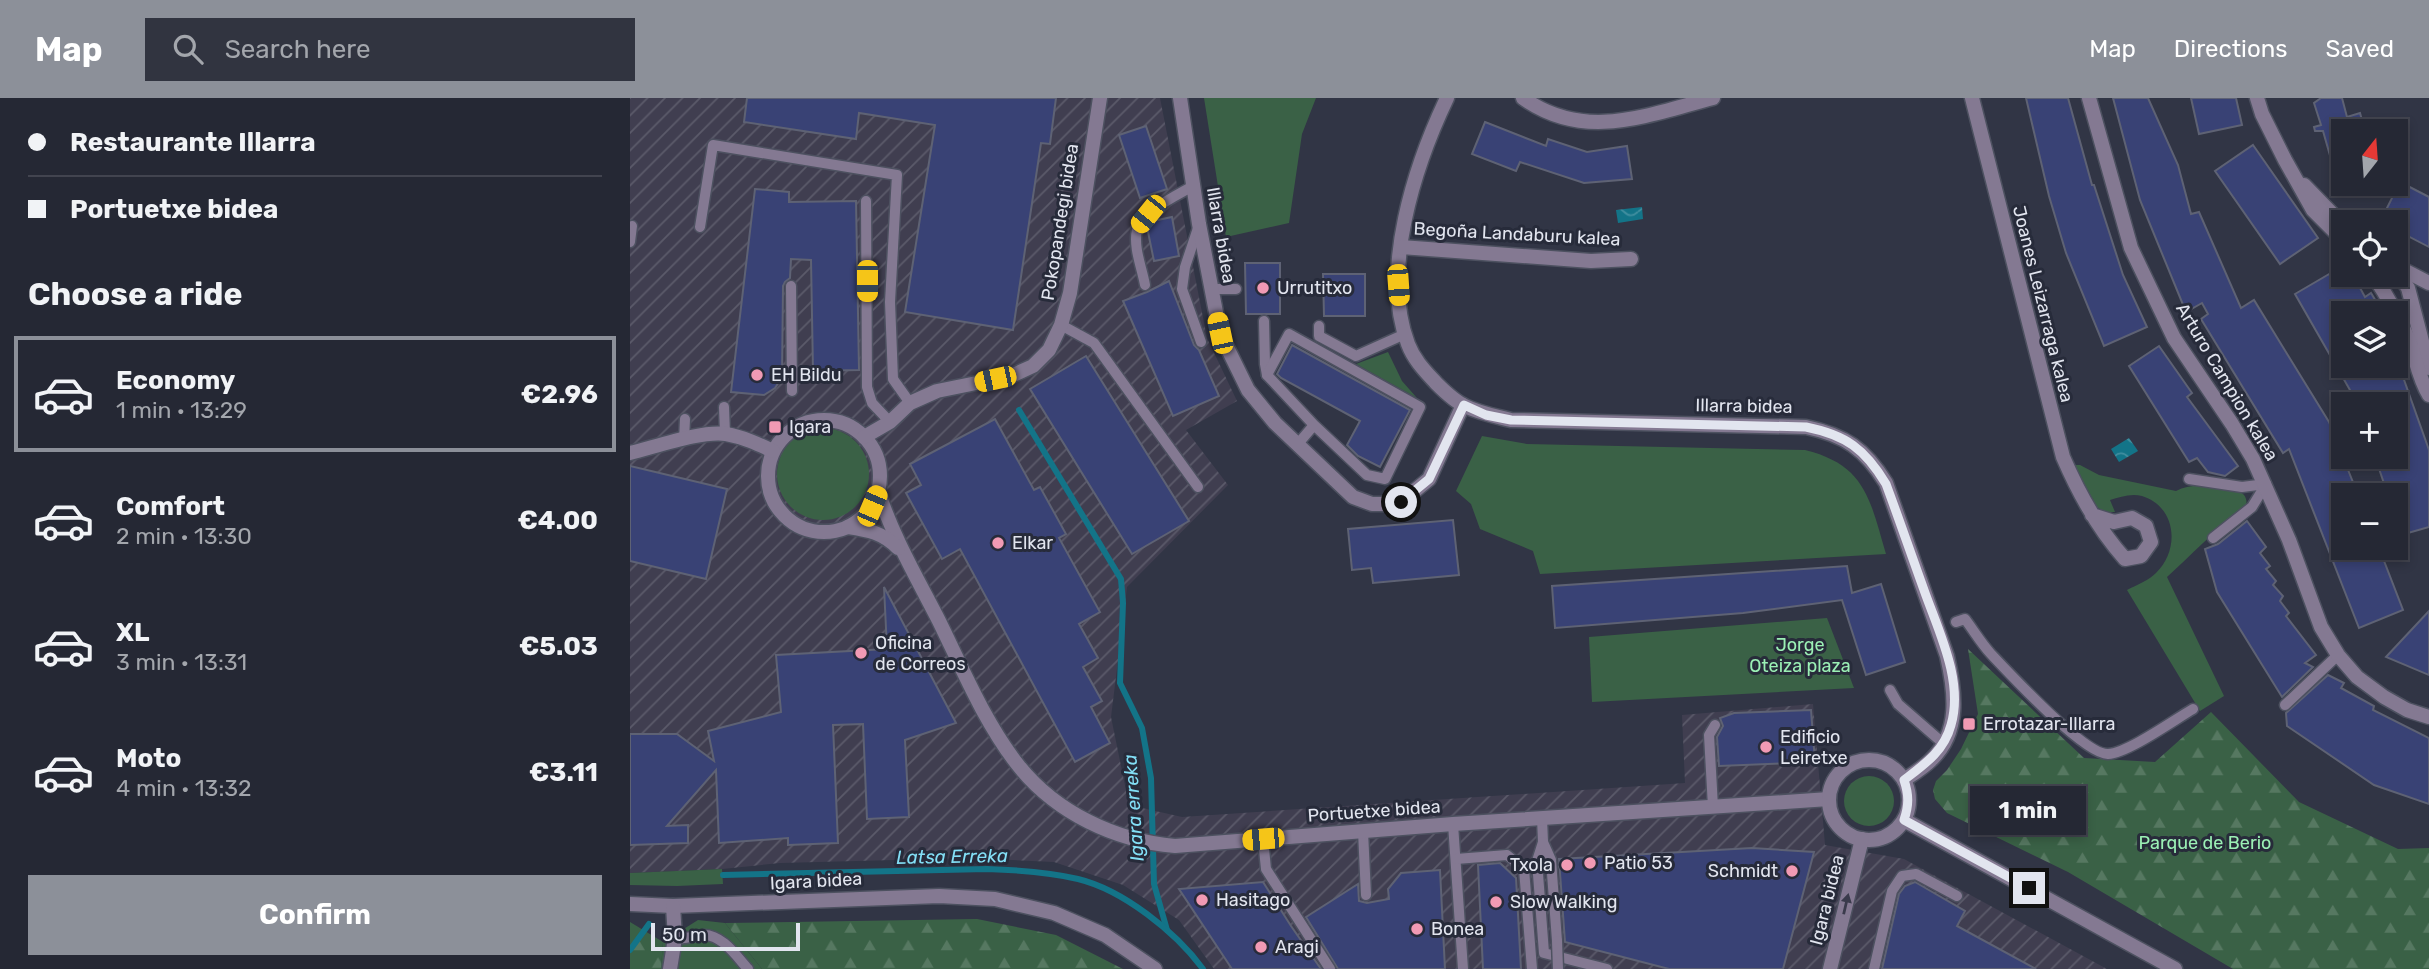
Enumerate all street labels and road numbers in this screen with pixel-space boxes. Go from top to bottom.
street label: Pokopandegi bidea [1037,142,1083,302]
street label: Illarra bidea [1202,185,1240,285]
street label: Joanes Leizarraga kalea [2008,203,2078,405]
street label: Begoña Landaburu kalea [1413,218,1621,250]
street label: Arturo Campion kalea [2171,299,2283,465]
street label: Illarra bidea [1695,394,1793,418]
street label: Portuetxe bidea [1307,795,1441,827]
street label: Igara bidea [1805,852,1849,948]
street label: Igara bidea [769,868,863,894]

